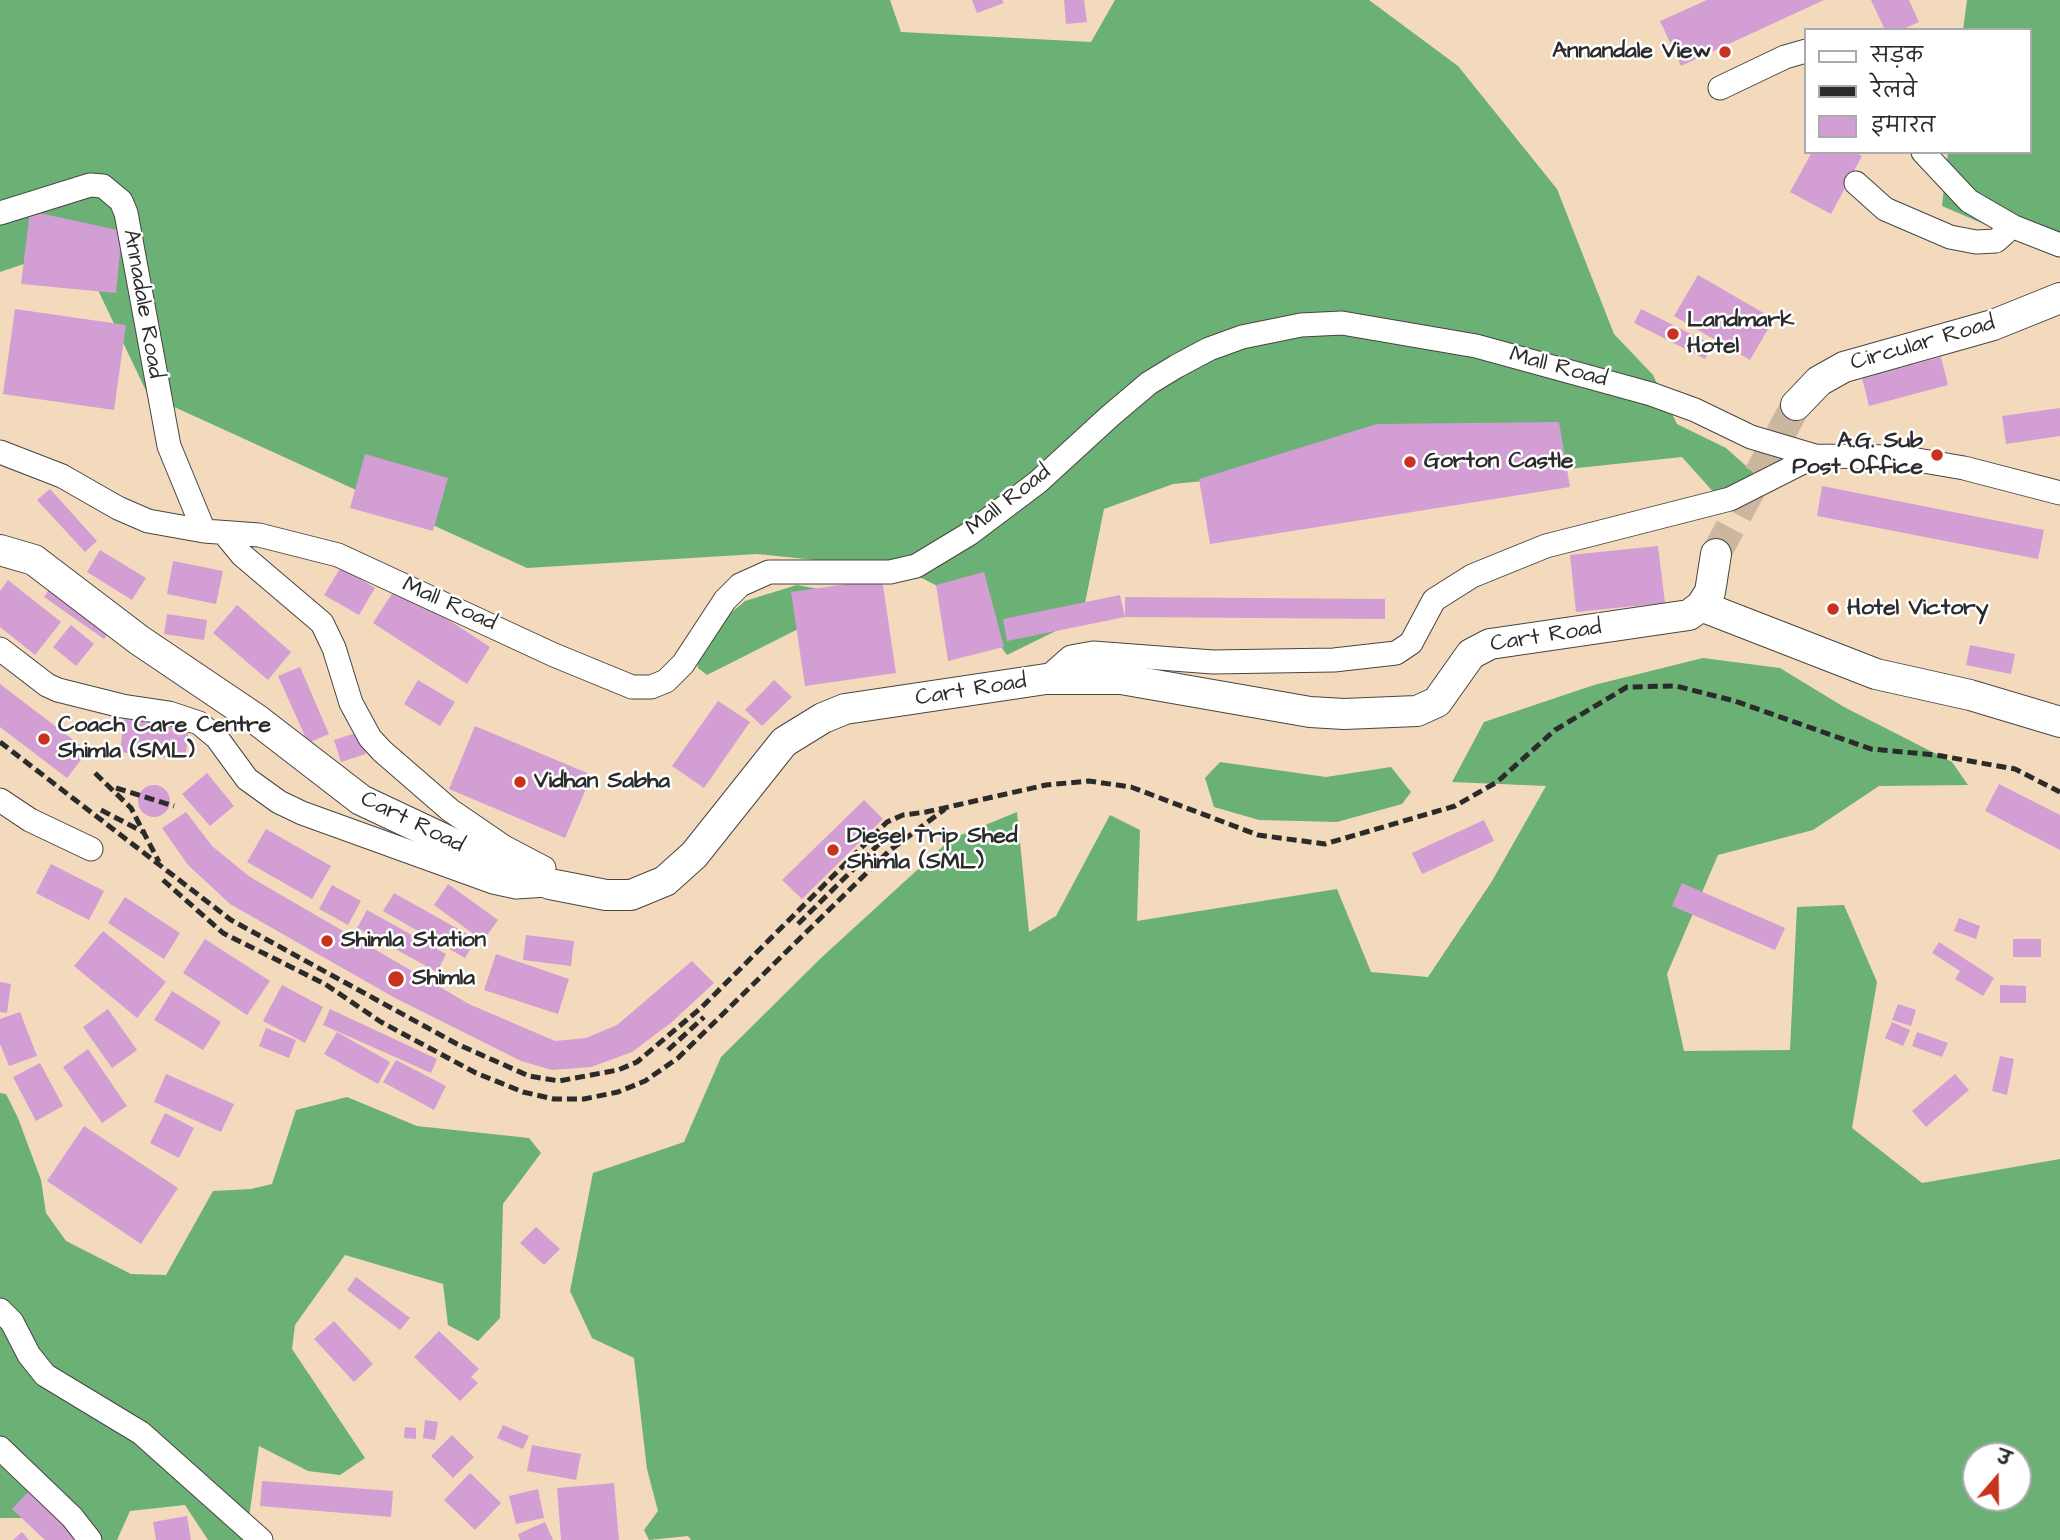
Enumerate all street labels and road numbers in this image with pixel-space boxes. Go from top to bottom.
street label: Annadale Road [115,227,169,381]
street label: Circular Road [1848,310,1998,378]
street label: Mall Road [1506,342,1610,394]
street label: Mall Road [961,459,1057,543]
street label: Mall Road [398,572,500,638]
street label: Cart Road [1489,615,1603,659]
street label: Cart Road [914,669,1028,713]
street label: Cart Road [356,786,468,860]

